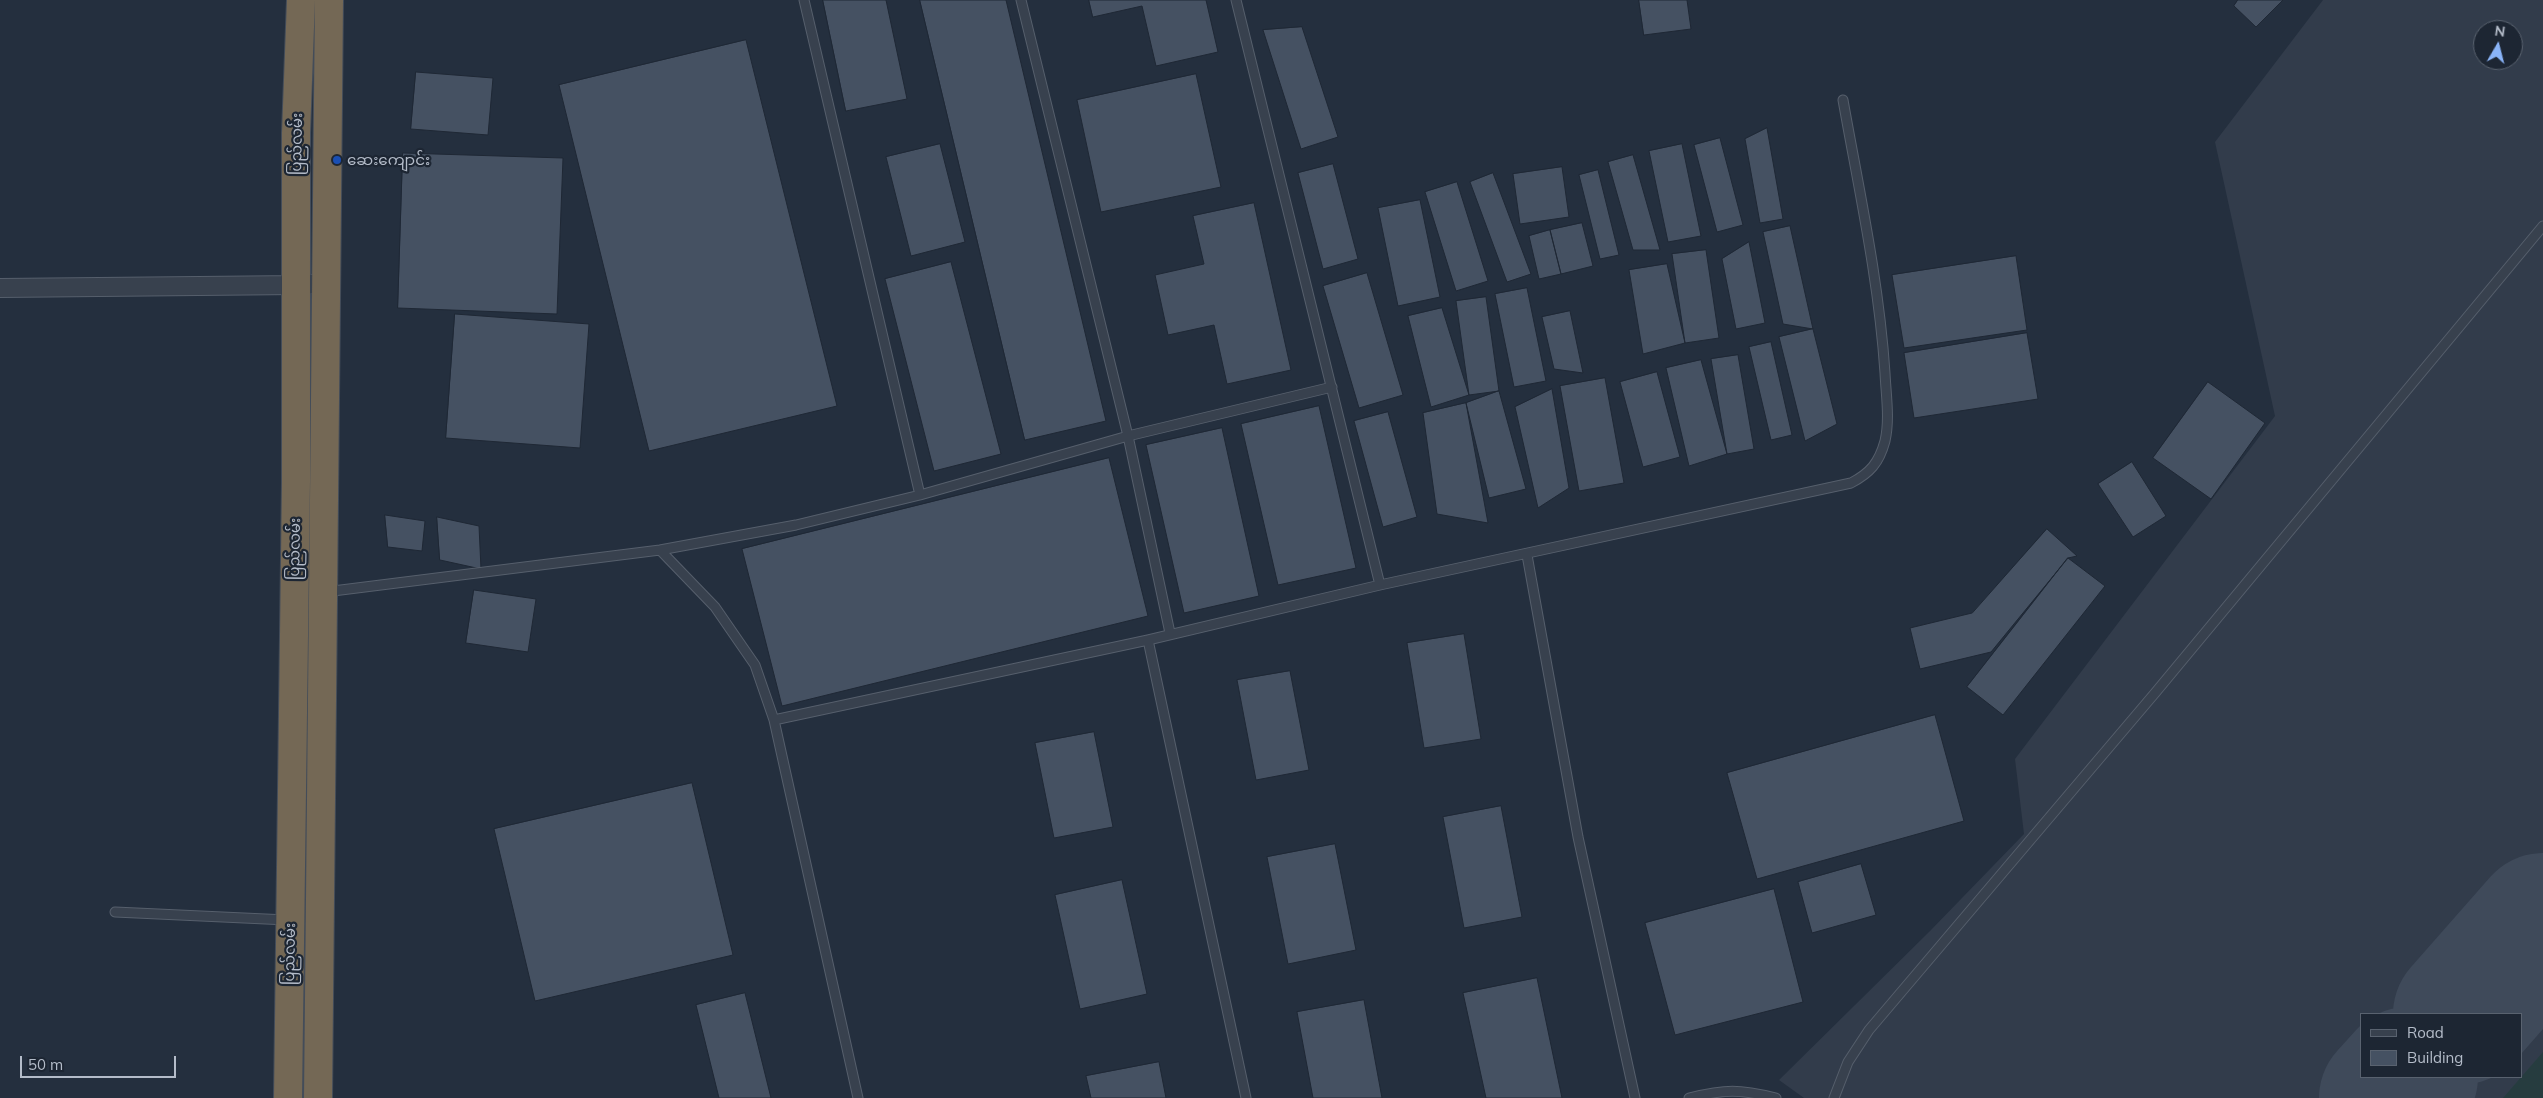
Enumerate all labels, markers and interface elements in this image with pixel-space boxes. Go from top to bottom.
north arrow [2473,20,2523,70]
text: N [2493,21,2506,41]
street label: ပြည်လမ်း [287,113,307,175]
place label: ဆေးကျောင်း [347,151,430,169]
marker: ဆေးကျောင်း [331,154,343,166]
street label: ပြည်လမ်း [285,518,305,580]
street label: ပြည်လမ်း [280,923,300,985]
legend [2360,1013,2523,1078]
text: Road [2407,1023,2444,1042]
scale bar [22,1046,179,1078]
text: Building [2407,1048,2463,1067]
text: 50 m [28,1055,63,1074]

